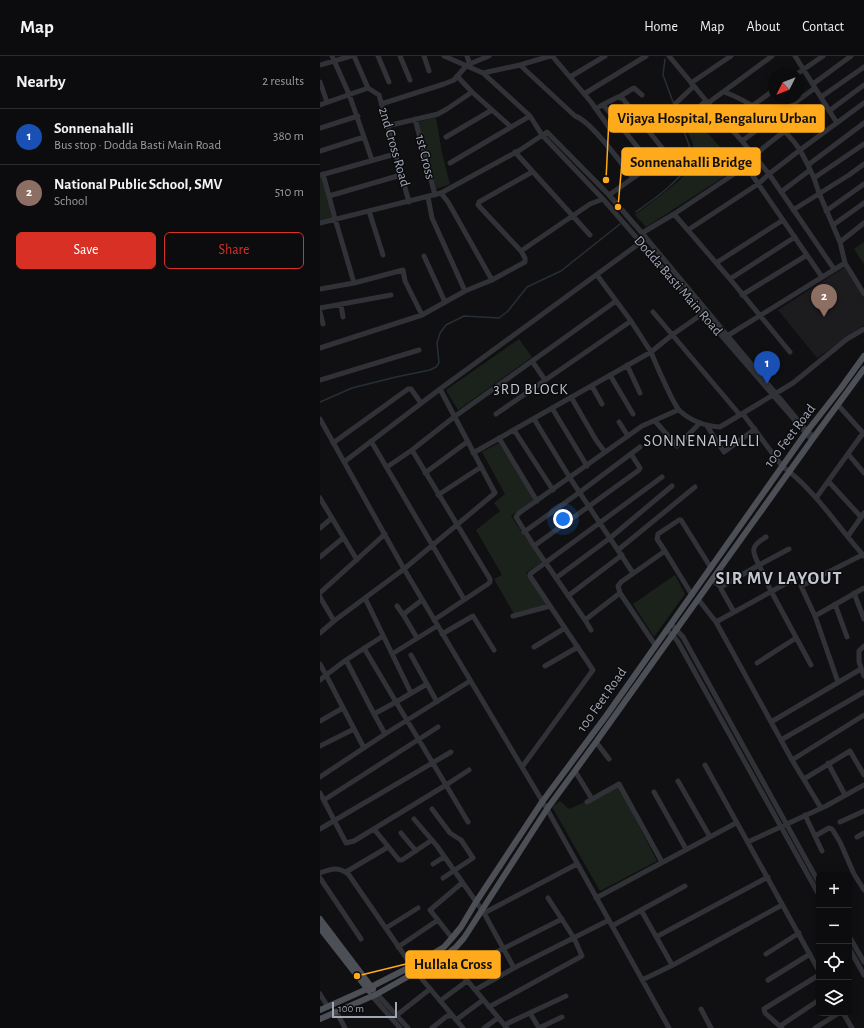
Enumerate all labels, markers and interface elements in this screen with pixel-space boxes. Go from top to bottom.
text: Map [20,18,54,37]
text: Home [644,20,678,34]
text: Map [700,20,724,34]
text: About [746,20,780,34]
text: Contact [802,20,844,34]
north arrow [768,68,804,104]
text: Nearby [16,73,66,90]
text: 2 results [262,75,304,88]
callout: Vijaya Hospital, Bengaluru Urban [609,105,824,132]
street label: 2nd Cross Road [376,106,412,188]
text: Vijaya Hospital, Bengaluru Urban [617,111,817,126]
text: Sonnenahalli [54,121,134,136]
text: 1 [27,130,31,143]
text: 380 m [273,130,304,143]
street label: 1st Cross [413,133,437,181]
text: Bus stop · Dodda Basti Main Road [54,139,221,152]
callout: Sonnenahalli Bridge [622,148,760,175]
text: Sonnenahalli Bridge [630,155,752,170]
text: National Public School, SMV [54,177,222,192]
text: 2 [26,186,32,199]
text: 510 m [275,186,304,199]
text: School [54,195,88,208]
button: Save [16,232,156,269]
button: Share [164,232,304,269]
street label: Dodda Basti Main Road [631,234,725,338]
pin: 2 [811,284,837,317]
pin: 1 [754,351,780,384]
district label: 3RD BLOCK [494,382,568,397]
street label: 100 Feet Road [762,402,818,470]
district label: SONNENAHALLI [643,433,761,449]
your location [553,509,573,529]
district label: SIR MV LAYOUT [715,570,843,588]
street label: 100 Feet Road [575,665,629,735]
map controls [816,872,852,1016]
button: + [816,872,852,908]
button: − [816,908,852,944]
button: locate [816,944,852,980]
callout: Hullala Cross [406,951,500,978]
text: Hullala Cross [414,957,492,972]
button: layers [816,980,852,1016]
scale bar [332,1000,397,1019]
text: 100 m [338,1003,364,1014]

